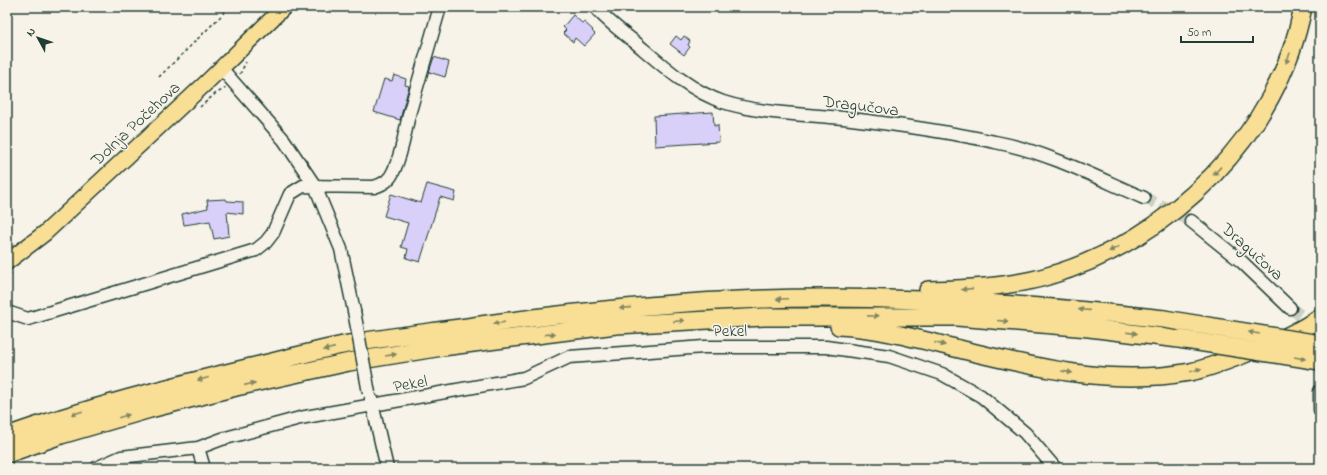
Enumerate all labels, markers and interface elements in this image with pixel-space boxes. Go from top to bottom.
north arrow [18,18,58,58]
scale bar [1181,18,1253,44]
text: N [23,24,40,40]
text: 50 m [1187,24,1211,42]
one-way arrow [1284,52,1290,64]
street label: Dolnja Počehova [85,76,186,173]
street label: Dragučova [820,89,900,126]
one-way arrow [1212,166,1222,176]
street label: Dragučova [1213,217,1289,288]
one-way arrow [1108,245,1120,252]
one-way arrow [961,285,973,292]
one-way arrow [776,296,788,303]
one-way arrow [619,305,631,312]
one-way arrow [1078,307,1090,314]
one-way arrow [867,313,880,319]
one-way arrow [673,317,685,324]
one-way arrow [997,318,1009,325]
street label: Pekel [713,319,747,344]
one-way arrow [493,320,505,326]
one-way arrow [544,330,556,337]
one-way arrow [1126,330,1138,336]
one-way arrow [1248,330,1260,336]
one-way arrow [934,341,946,347]
one-way arrow [323,346,335,352]
one-way arrow [385,352,397,358]
one-way arrow [1294,355,1306,361]
one-way arrow [1190,367,1202,373]
street label: Pekel [391,369,429,400]
one-way arrow [1061,370,1073,376]
one-way arrow [197,376,209,382]
one-way arrow [244,381,256,387]
one-way arrow [71,410,83,416]
one-way arrow [118,413,130,419]

